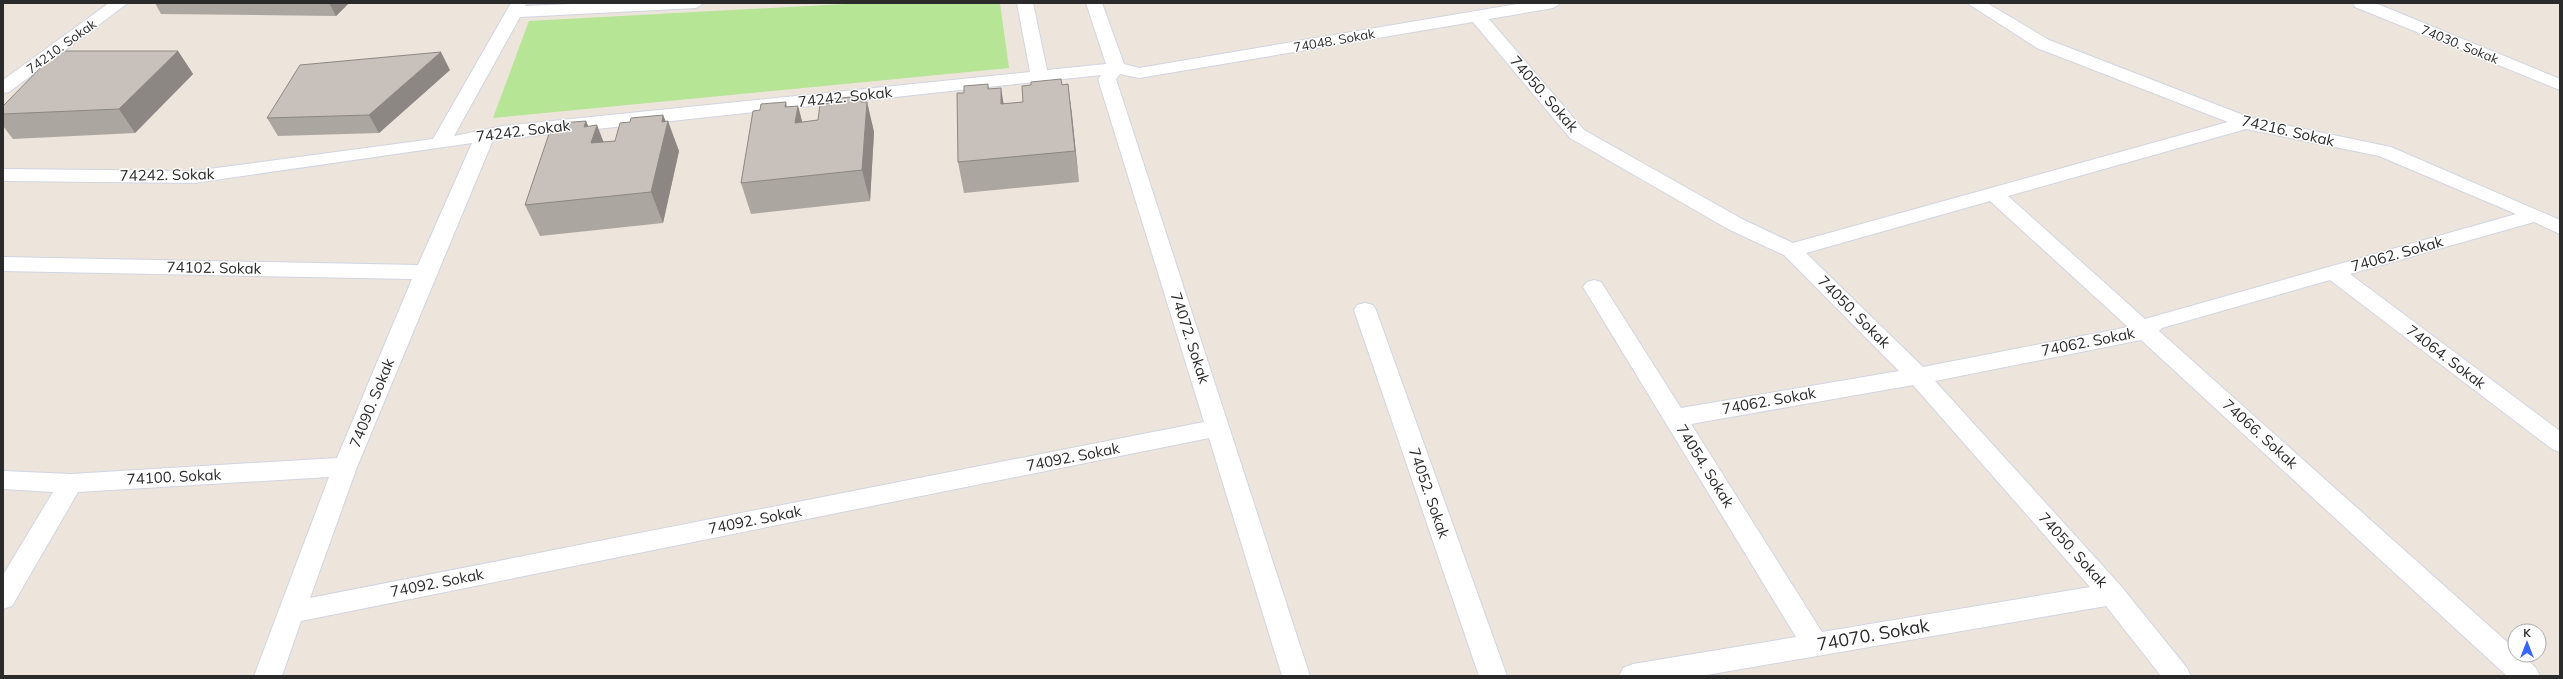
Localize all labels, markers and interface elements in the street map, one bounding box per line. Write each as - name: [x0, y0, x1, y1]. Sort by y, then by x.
- street label: 74210. Sokak: [23, 15, 99, 77]
- street label: 74030. Sokak: [2419, 21, 2501, 67]
- street label: 74048. Sokak: [1292, 25, 1376, 55]
- street label: 74050. Sokak: [1506, 52, 1583, 136]
- street label: 74242. Sokak: [797, 82, 893, 111]
- street label: 74216. Sokak: [2240, 111, 2337, 150]
- street label: 74242. Sokak: [475, 115, 571, 146]
- street label: 74242. Sokak: [120, 164, 215, 185]
- street label: 74062. Sokak: [2349, 231, 2445, 276]
- street label: 74102. Sokak: [167, 257, 262, 278]
- street label: 74050. Sokak: [1814, 271, 1895, 352]
- street label: 74072. Sokak: [1167, 290, 1214, 386]
- street label: 74064. Sokak: [2403, 321, 2490, 393]
- street label: 74062. Sokak: [2040, 323, 2136, 360]
- street label: 74090. Sokak: [345, 355, 398, 450]
- street label: 74062. Sokak: [1721, 383, 1817, 418]
- street label: 74066. Sokak: [2219, 395, 2302, 473]
- street label: 74054. Sokak: [1672, 421, 1739, 511]
- street label: 74092. Sokak: [1025, 438, 1121, 475]
- street label: 74052. Sokak: [1405, 445, 1454, 541]
- street label: 74100. Sokak: [126, 465, 222, 488]
- street label: 74092. Sokak: [707, 501, 803, 538]
- street label: 74050. Sokak: [2035, 508, 2112, 591]
- street label: 74092. Sokak: [389, 564, 485, 601]
- street label: 74070. Sokak: [1815, 613, 1932, 656]
- north arrow: [2507, 623, 2547, 663]
- text: K: [2523, 626, 2531, 640]

